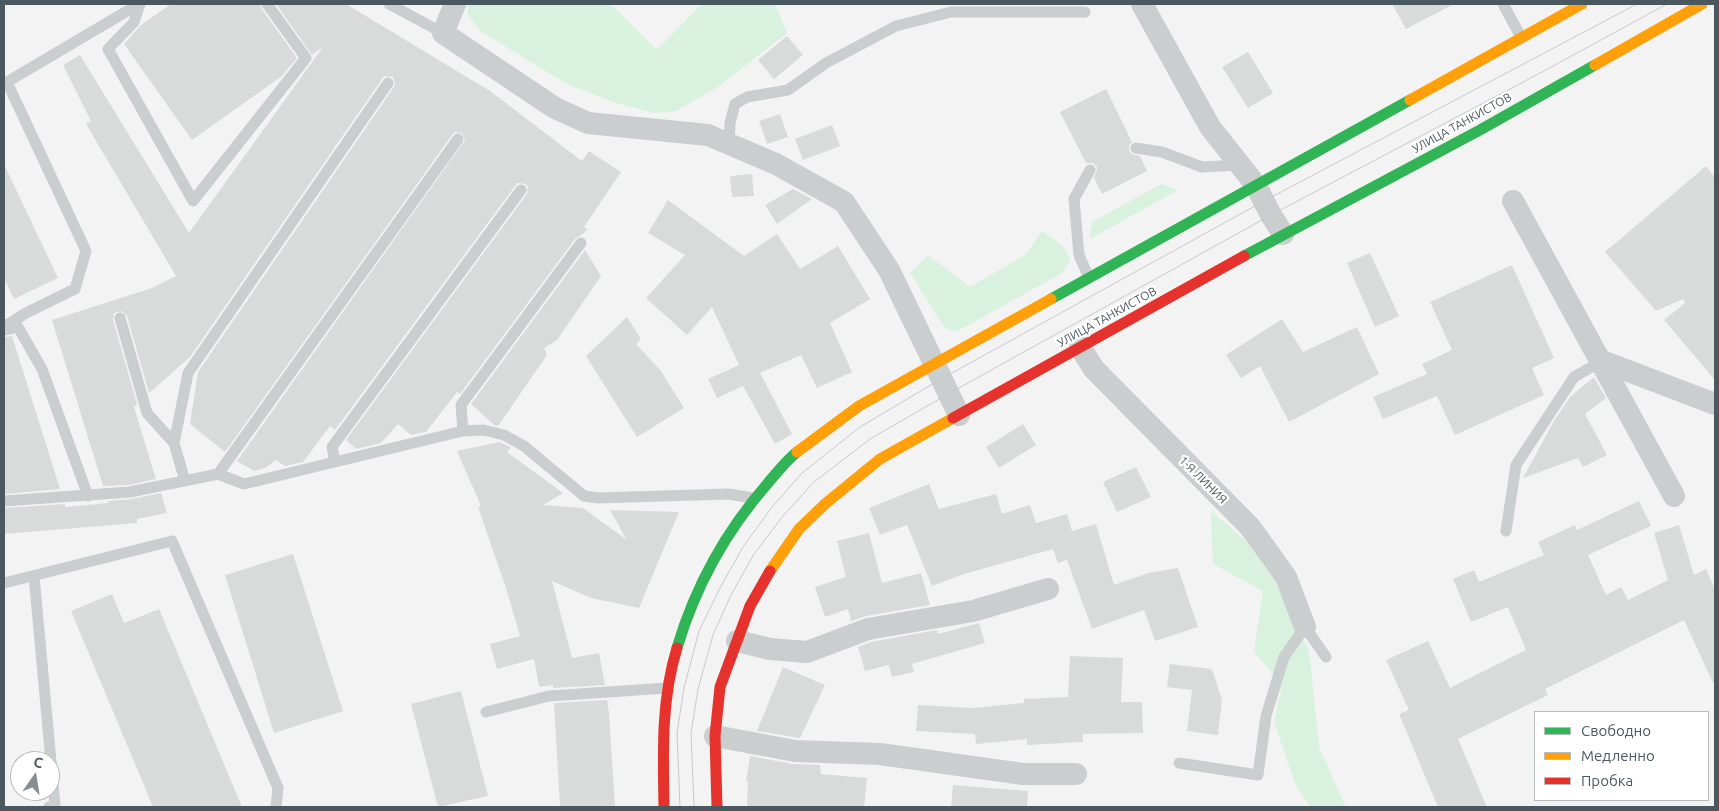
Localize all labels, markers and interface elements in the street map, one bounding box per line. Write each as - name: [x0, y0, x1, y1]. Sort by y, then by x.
- street label: УЛИЦА ТАНКИСТОВ: [1410, 90, 1514, 156]
- street label: УЛИЦА ТАНКИСТОВ: [1055, 284, 1159, 350]
- street label: 1-Я ЛИНИЯ: [1176, 453, 1230, 507]
- legend: [1534, 711, 1709, 801]
- text: Свободно: [1581, 722, 1651, 739]
- text: Медленно: [1581, 747, 1655, 764]
- north arrow: [10, 751, 60, 801]
- text: С: [32, 754, 44, 771]
- text: Пробка: [1581, 772, 1633, 789]

